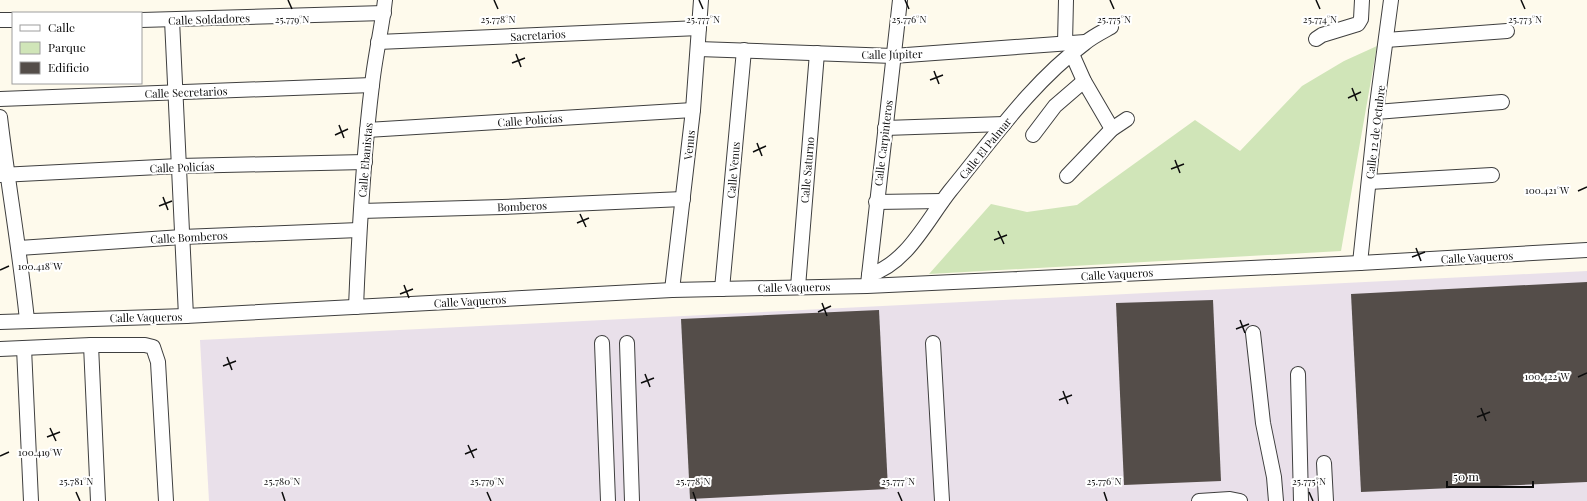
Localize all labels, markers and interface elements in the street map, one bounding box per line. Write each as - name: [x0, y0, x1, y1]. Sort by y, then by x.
- street label: Calle Soldadores: [168, 10, 250, 28]
- legend: [12, 12, 142, 84]
- text: 25.779°N: [275, 12, 309, 26]
- text: 25.778°N: [480, 12, 516, 26]
- text: 25.777°N: [686, 12, 720, 26]
- text: 25.776°N: [891, 12, 927, 26]
- text: 25.775°N: [1097, 12, 1131, 26]
- text: 25.774°N: [1303, 12, 1337, 26]
- text: 25.773°N: [1508, 12, 1542, 26]
- text: Calle: [48, 19, 75, 35]
- street label: Sacretarios: [510, 26, 566, 44]
- text: Parque: [48, 39, 86, 55]
- street label: Calle Júpiter: [861, 46, 923, 62]
- text: Edificio: [48, 59, 90, 75]
- street label: Calle Secretarios: [144, 83, 228, 101]
- street label: Calle 12 de Octubre: [1362, 84, 1388, 180]
- street label: Calle Carpinteros: [870, 99, 896, 187]
- street label: Calle Policías: [497, 110, 563, 130]
- street label: Calle El Palmar: [955, 114, 1015, 182]
- street label: Calle Ebanistas: [354, 122, 376, 198]
- street label: Venus: [680, 129, 698, 162]
- street label: Calle Saturno: [797, 136, 817, 204]
- street label: Calle Venus: [723, 141, 743, 199]
- street label: Calle Policías: [149, 158, 215, 176]
- text: 100.421°W: [1525, 183, 1570, 197]
- street label: Bomberos: [497, 198, 547, 214]
- street label: Calle Bomberos: [150, 227, 228, 247]
- street label: Calle Vaqueros: [1440, 248, 1514, 266]
- text: 100.418°W: [18, 259, 63, 273]
- street label: Calle Vaqueros: [1080, 265, 1154, 283]
- street label: Calle Vaqueros: [758, 279, 831, 295]
- street label: Calle Vaqueros: [433, 292, 507, 310]
- street label: Calle Vaqueros: [110, 309, 183, 325]
- text: 100.422°W: [1525, 369, 1570, 383]
- text: 100.419°W: [18, 445, 63, 459]
- scale bar: [1447, 463, 1533, 489]
- text: 50 m: [1453, 468, 1479, 484]
- text: 25.781°N: [59, 474, 93, 488]
- text: 25.780°N: [264, 474, 300, 488]
- text: 25.779°N: [470, 474, 504, 488]
- text: 25.778°N: [675, 474, 711, 488]
- text: 25.777°N: [881, 474, 915, 488]
- text: 25.776°N: [1086, 474, 1122, 488]
- text: 25.775°N: [1292, 474, 1326, 488]

